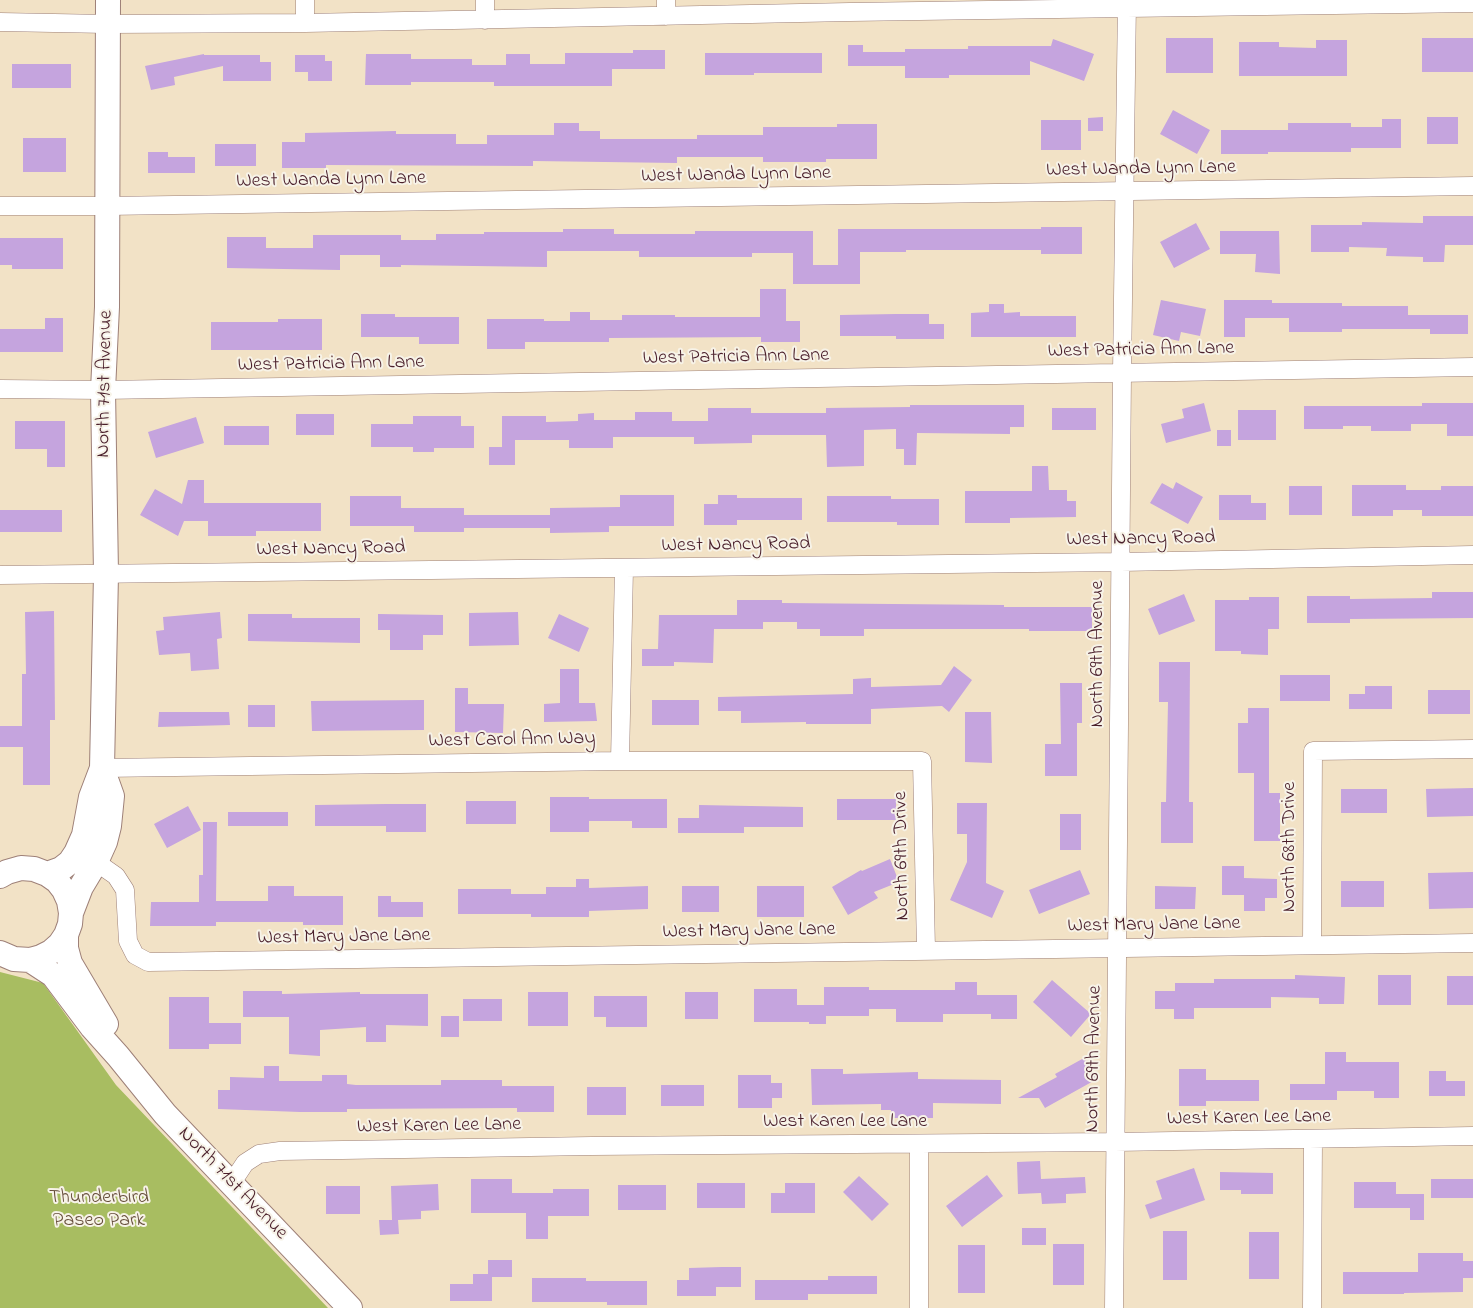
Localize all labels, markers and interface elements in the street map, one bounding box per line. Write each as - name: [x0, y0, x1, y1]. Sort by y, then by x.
- street label: West Wanda Lynn Lane: [1046, 156, 1236, 184]
- street label: West Wanda Lynn Lane: [641, 162, 831, 190]
- street label: West Wanda Lynn Lane: [236, 167, 426, 195]
- street label: North 71st Avenue: [93, 310, 119, 458]
- street label: West Patricia Ann Lane: [1048, 337, 1234, 365]
- street label: West Patricia Ann Lane: [643, 344, 829, 372]
- street label: West Patricia Ann Lane: [238, 351, 424, 379]
- street label: West Nancy Road: [1066, 527, 1216, 553]
- street label: West Nancy Road: [661, 533, 811, 559]
- street label: West Nancy Road: [256, 537, 406, 563]
- street label: North 69th Avenue: [1087, 580, 1111, 728]
- street label: West Carol Ann Way: [428, 728, 596, 754]
- street label: North 68th Drive: [1279, 782, 1303, 912]
- street label: North 69th Drive: [890, 791, 916, 921]
- street label: West Mary Jane Lane: [1067, 912, 1241, 940]
- street label: West Mary Jane Lane: [662, 918, 836, 946]
- street label: West Mary Jane Lane: [257, 924, 431, 952]
- street label: North 69th Avenue: [1082, 985, 1108, 1133]
- street label: West Karen Lee Lane: [1167, 1106, 1331, 1132]
- street label: West Karen Lee Lane: [763, 1111, 927, 1135]
- street label: West Karen Lee Lane: [357, 1114, 521, 1140]
- street label: North 71st Avenue: [172, 1123, 292, 1245]
- park label: Thunderbird Paseo Park: [49, 1187, 149, 1234]

